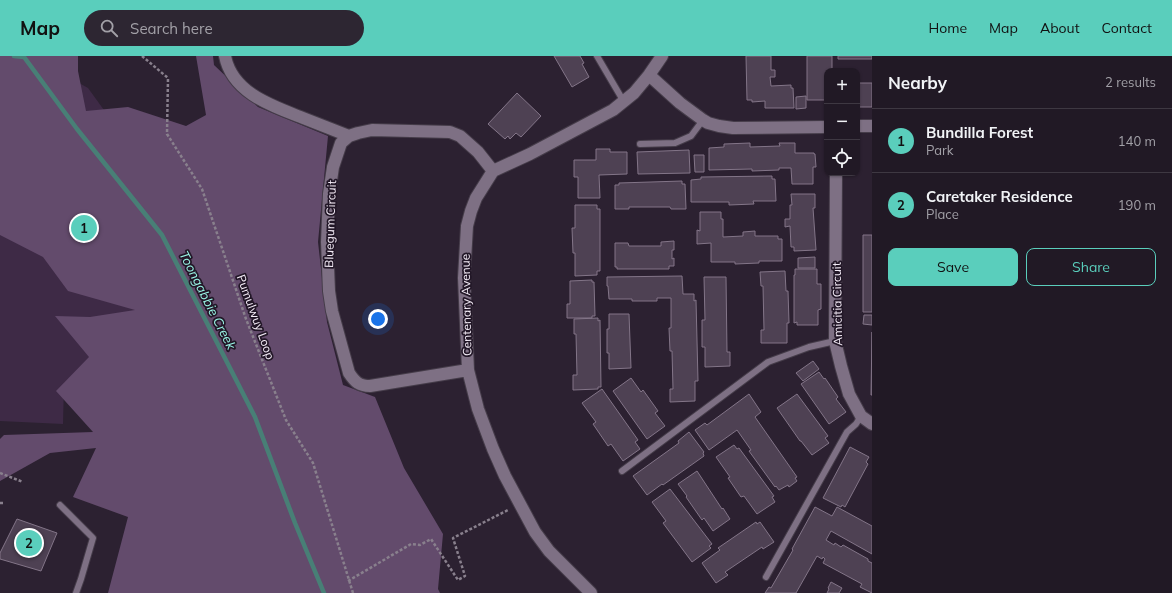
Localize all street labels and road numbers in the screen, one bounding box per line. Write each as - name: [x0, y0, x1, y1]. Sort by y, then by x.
- street label: Bluegum Circuit: [321, 180, 339, 268]
- street label: Centenary Avenue: [458, 254, 474, 356]
- street label: Amicitia Circuit: [829, 262, 845, 346]
- street label: Pumulwuy Loop: [234, 273, 278, 361]

